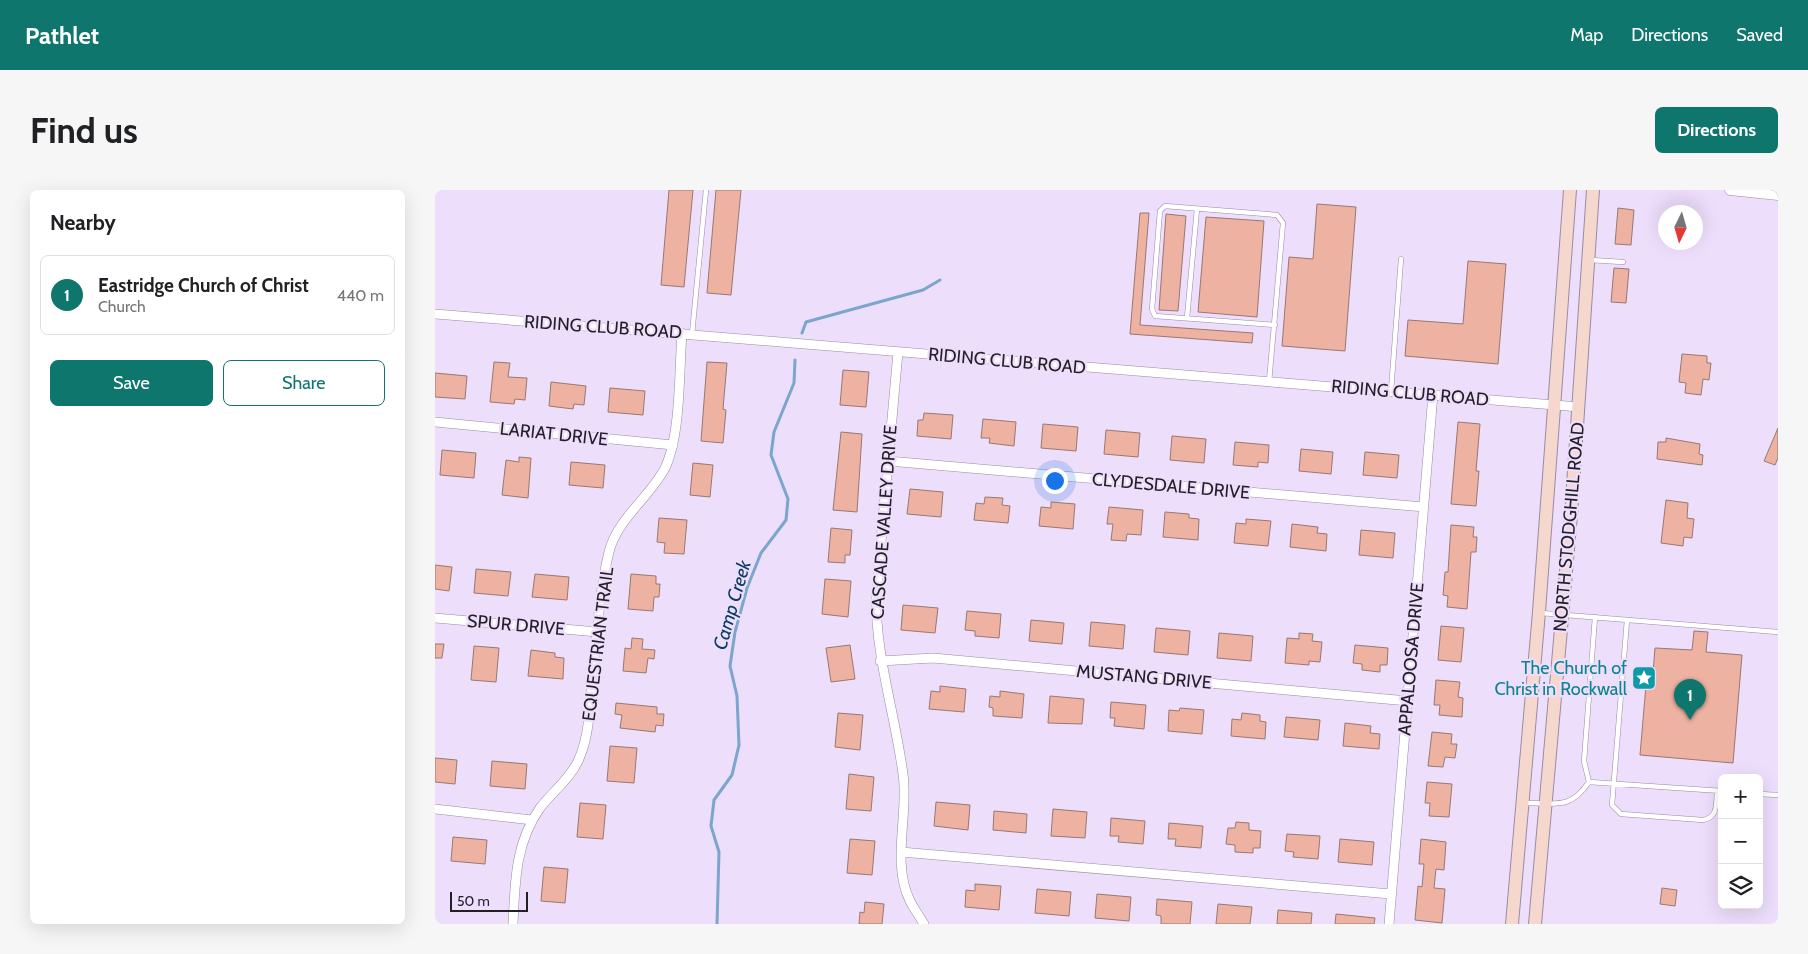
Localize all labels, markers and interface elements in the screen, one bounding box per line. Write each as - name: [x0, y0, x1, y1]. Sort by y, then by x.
- text: Pathlet: [25, 21, 99, 50]
- text: Map: [1570, 24, 1603, 46]
- text: Directions: [1631, 24, 1708, 46]
- text: Saved: [1736, 24, 1783, 46]
- button: Directions: [1655, 107, 1778, 153]
- text: Find us: [30, 109, 138, 152]
- north arrow: [1658, 205, 1703, 250]
- text: Nearby: [50, 210, 116, 235]
- text: Eastridge Church of Christ: [98, 274, 309, 297]
- text: 1: [64, 286, 70, 305]
- text: 440 m: [337, 286, 384, 305]
- text: Church: [98, 297, 146, 316]
- street label: RIDING CLUB ROAD: [523, 311, 683, 343]
- street label: RIDING CLUB ROAD: [927, 343, 1087, 379]
- button: Save: [50, 360, 213, 406]
- button: Share: [223, 360, 385, 406]
- street label: RIDING CLUB ROAD: [1330, 375, 1490, 411]
- street label: LARIAT DRIVE: [499, 417, 609, 451]
- street label: NORTH STODGHILL ROAD: [1549, 421, 1589, 633]
- street label: CASCADE VALLEY DRIVE: [866, 424, 902, 620]
- your location: [1042, 468, 1068, 494]
- street label: CLYDESDALE DRIVE: [1091, 468, 1251, 504]
- water label: Camp Creek: [708, 557, 756, 652]
- street label: EQUESTRIAN TRAIL: [578, 566, 618, 722]
- street label: APPALOOSA DRIVE: [1393, 582, 1429, 736]
- street label: SPUR DRIVE: [466, 610, 566, 640]
- place label: The Church of Christ in Rockwall: [1494, 657, 1628, 700]
- street label: MUSTANG DRIVE: [1075, 660, 1213, 694]
- place icon: The Church of Christ in Rockwall: [1631, 665, 1657, 691]
- pin: 1: [1674, 679, 1706, 720]
- map controls: [1718, 774, 1763, 909]
- button: +: [1718, 774, 1763, 819]
- button: −: [1718, 819, 1763, 864]
- button: layers: [1718, 864, 1763, 909]
- scale bar: [450, 889, 527, 912]
- text: 50 m: [457, 892, 490, 910]

